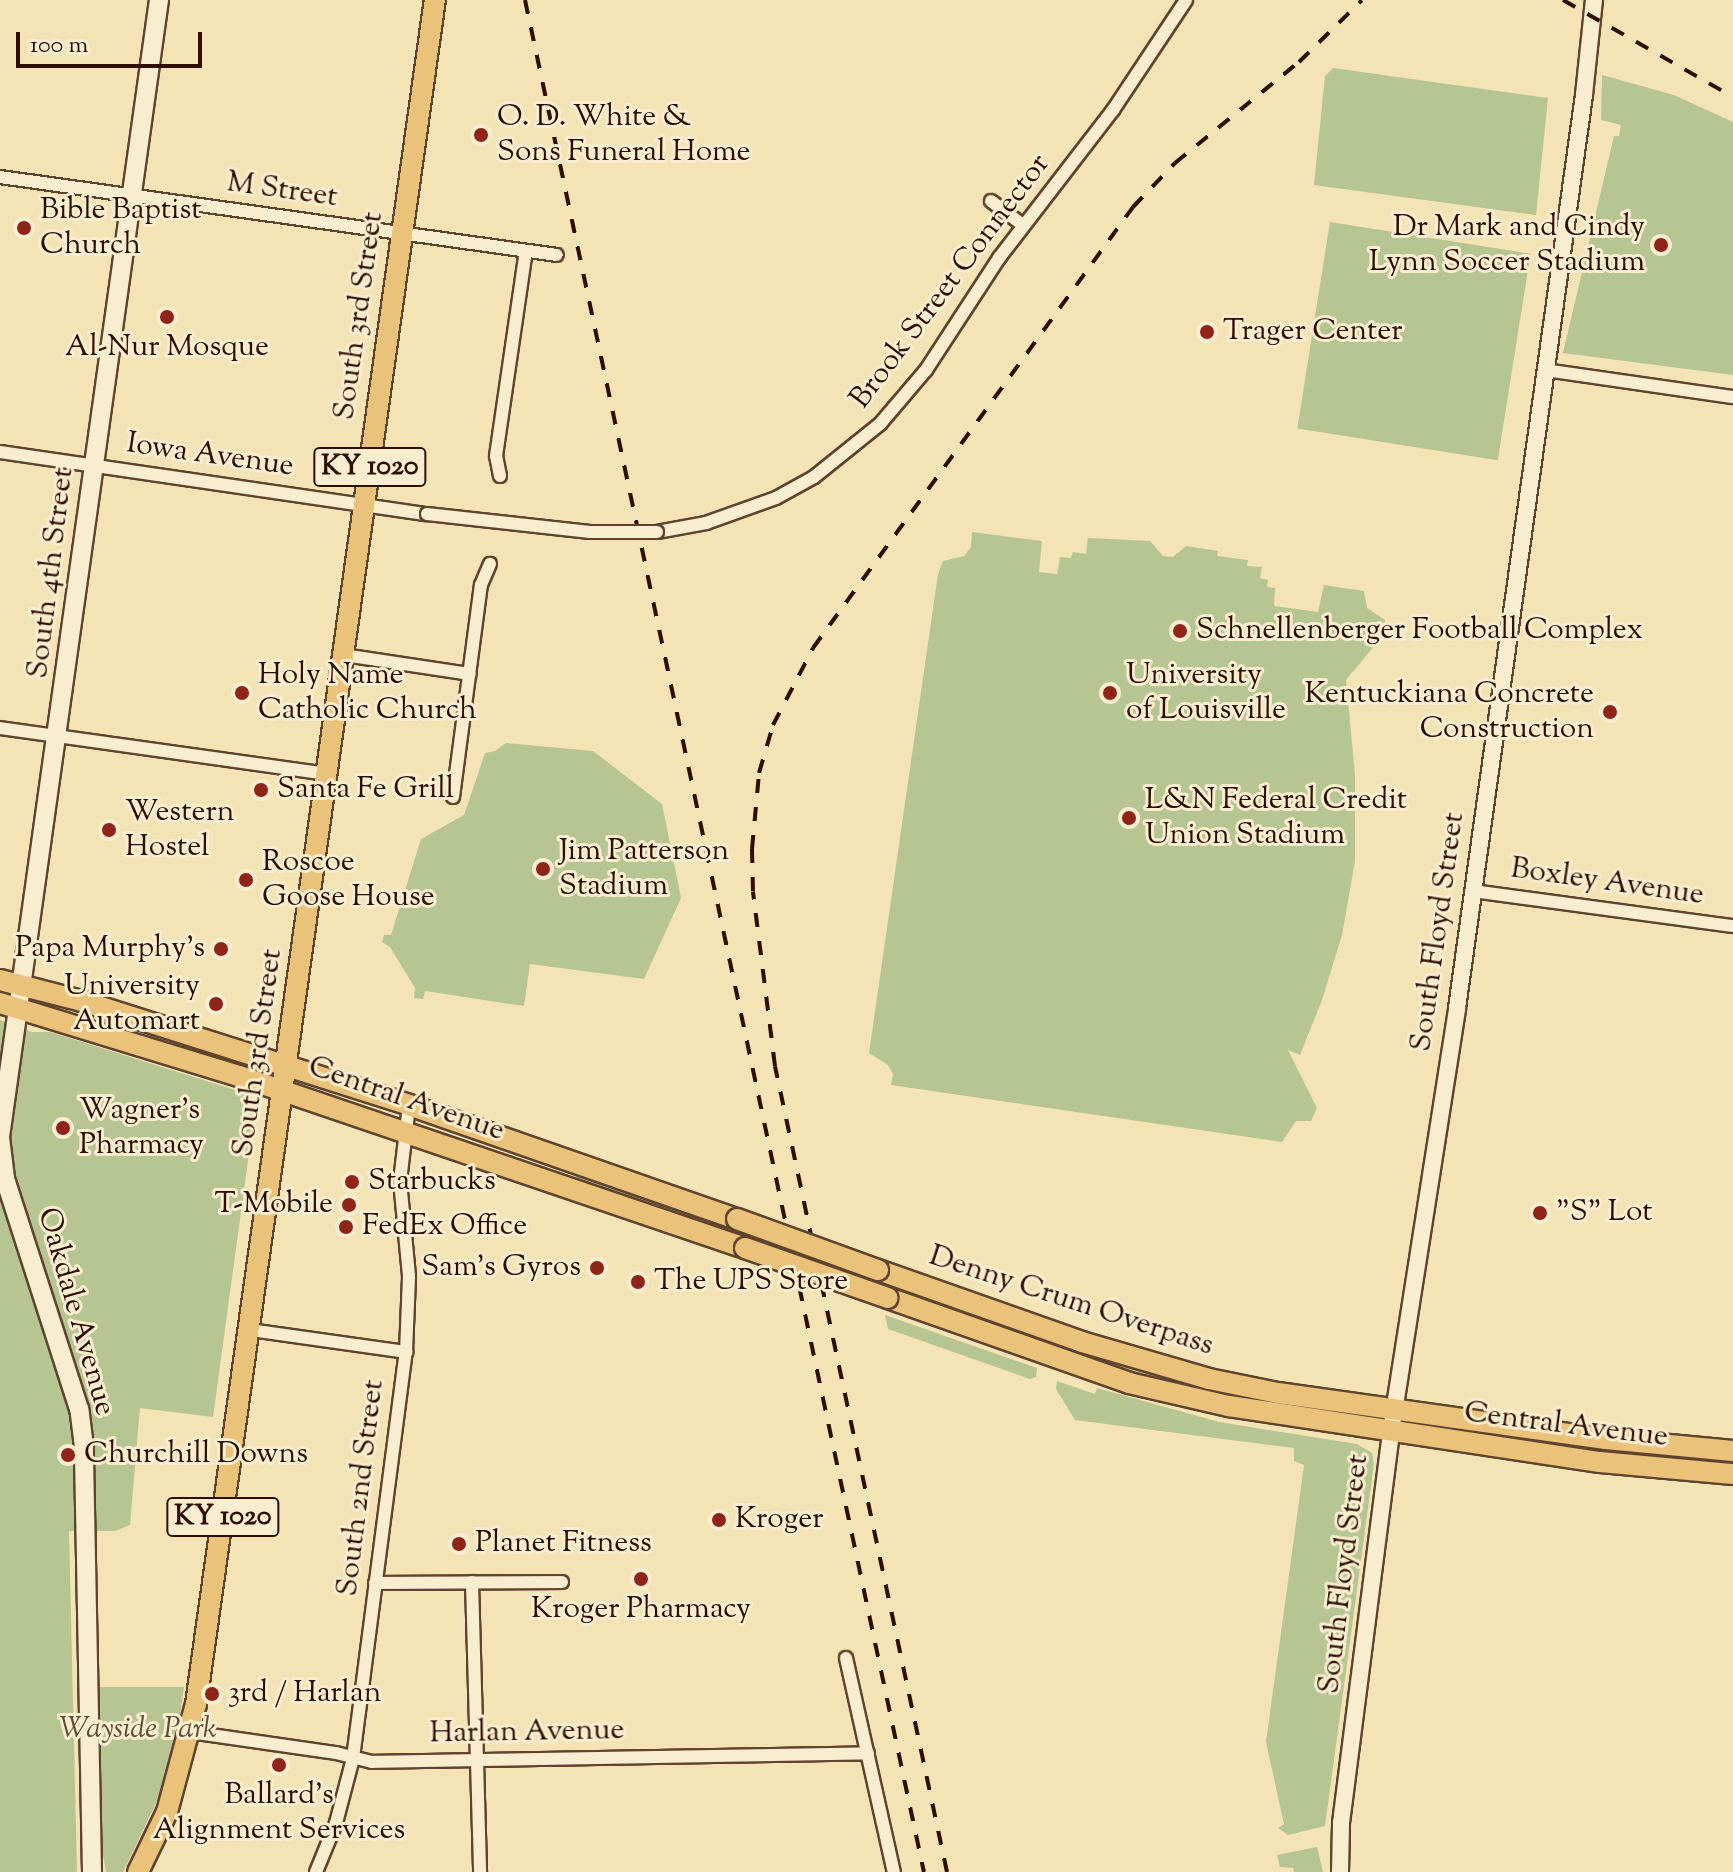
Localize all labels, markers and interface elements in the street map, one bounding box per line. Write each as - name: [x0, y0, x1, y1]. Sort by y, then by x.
- scale bar: [20, 16, 206, 66]
- text: 100 m: [30, 29, 88, 63]
- place label: O. D. White & Sons Funeral Home: [497, 100, 751, 170]
- marker: O. D. White & Sons Funeral Home: [472, 126, 490, 144]
- street label: Brook Street Connector: [843, 148, 1059, 416]
- street label: M Street: [224, 165, 340, 217]
- place label: Bible Baptist Church: [40, 193, 202, 264]
- street label: South 3rd Street: [328, 210, 392, 422]
- place label: Dr Mark and Cindy Lynn Soccer Stadium: [1369, 210, 1645, 280]
- marker: Bible Baptist Church: [15, 219, 33, 237]
- marker: Dr Mark and Cindy Lynn Soccer Stadium: [1652, 236, 1670, 254]
- marker: Al-Nur Mosque: [158, 308, 176, 326]
- place label: Trager Center: [1223, 314, 1402, 350]
- marker: Trager Center: [1198, 323, 1216, 341]
- place label: Al-Nur Mosque: [65, 330, 269, 366]
- street label: Iowa Avenue: [124, 426, 296, 486]
- road number: KY 1020: [312, 443, 428, 491]
- street label: South 4th Street: [21, 465, 83, 681]
- place label: Schnellenberger Football Complex: [1196, 613, 1643, 649]
- marker: Schnellenberger Football Complex: [1171, 622, 1189, 640]
- place label: Holy Name Catholic Church: [258, 658, 477, 728]
- place label: University of Louisville: [1126, 658, 1286, 728]
- place label: Kentuckiana Concrete Construction: [1305, 677, 1594, 748]
- marker: Holy Name Catholic Church: [233, 684, 251, 702]
- marker: University of Louisville: [1101, 684, 1119, 702]
- marker: Kentuckiana Concrete Construction: [1601, 703, 1619, 721]
- place label: Santa Fe Grill: [277, 772, 454, 808]
- marker: Santa Fe Grill: [252, 781, 270, 799]
- place label: L&N Federal Credit Union Stadium: [1145, 783, 1407, 854]
- place label: Western Hostel: [125, 795, 234, 866]
- marker: L&N Federal Credit Union Stadium: [1120, 809, 1138, 827]
- street label: South Floyd Street: [1404, 810, 1474, 1054]
- marker: Western Hostel: [100, 821, 118, 839]
- place label: Jim Patterson Stadium: [559, 834, 729, 904]
- place label: Roscoe Goose House: [262, 845, 435, 916]
- street label: Boxley Avenue: [1508, 852, 1706, 914]
- marker: Jim Patterson Stadium: [534, 860, 552, 878]
- marker: Roscoe Goose House: [237, 871, 255, 889]
- place label: Papa Murphy's: [15, 931, 205, 967]
- marker: Papa Murphy's: [212, 940, 230, 958]
- street label: South 3rd Street: [227, 947, 291, 1159]
- place label: University Automart: [64, 969, 200, 1040]
- marker: University Automart: [207, 995, 225, 1013]
- street label: Central Avenue: [303, 1050, 509, 1150]
- place label: Wagner's Pharmacy: [79, 1093, 204, 1164]
- marker: Wagner's Pharmacy: [54, 1119, 72, 1137]
- place label: Starbucks: [368, 1164, 496, 1200]
- marker: Starbucks: [343, 1173, 361, 1191]
- place label: T-Mobile: [215, 1187, 333, 1223]
- place label: "S" Lot: [1556, 1195, 1652, 1231]
- marker: T-Mobile: [340, 1196, 358, 1214]
- street label: Oakdale Avenue: [28, 1204, 122, 1420]
- marker: "S" Lot: [1531, 1204, 1549, 1222]
- place label: FedEx Office: [362, 1209, 527, 1245]
- marker: FedEx Office: [337, 1218, 355, 1236]
- street label: Denny Crum Overpass: [924, 1239, 1218, 1365]
- place label: Sam's Gyros: [421, 1250, 581, 1286]
- marker: Sam's Gyros: [588, 1259, 606, 1277]
- place label: The UPS Store: [654, 1264, 848, 1300]
- marker: The UPS Store: [629, 1273, 647, 1291]
- street label: South 2nd Street: [331, 1378, 393, 1598]
- street label: Central Avenue: [1462, 1396, 1670, 1456]
- place label: Churchill Downs: [84, 1437, 308, 1473]
- marker: Churchill Downs: [59, 1446, 77, 1464]
- street label: South Floyd Street: [1312, 1452, 1378, 1696]
- road number: KY 1020: [165, 1493, 281, 1541]
- place label: Kroger: [735, 1502, 823, 1538]
- marker: Kroger: [710, 1511, 728, 1529]
- place label: Planet Fitness: [475, 1526, 652, 1562]
- marker: Planet Fitness: [450, 1535, 468, 1553]
- marker: Kroger Pharmacy: [632, 1570, 650, 1588]
- place label: Kroger Pharmacy: [531, 1592, 751, 1628]
- place label: 3rd / Harlan: [228, 1676, 381, 1712]
- marker: 3rd / Harlan: [203, 1685, 221, 1703]
- park label: Wayside Park: [59, 1712, 217, 1748]
- street label: Harlan Avenue: [429, 1713, 625, 1753]
- marker: Ballard's Alignment Services: [270, 1756, 288, 1774]
- place label: Ballard's Alignment Services: [153, 1778, 405, 1848]

